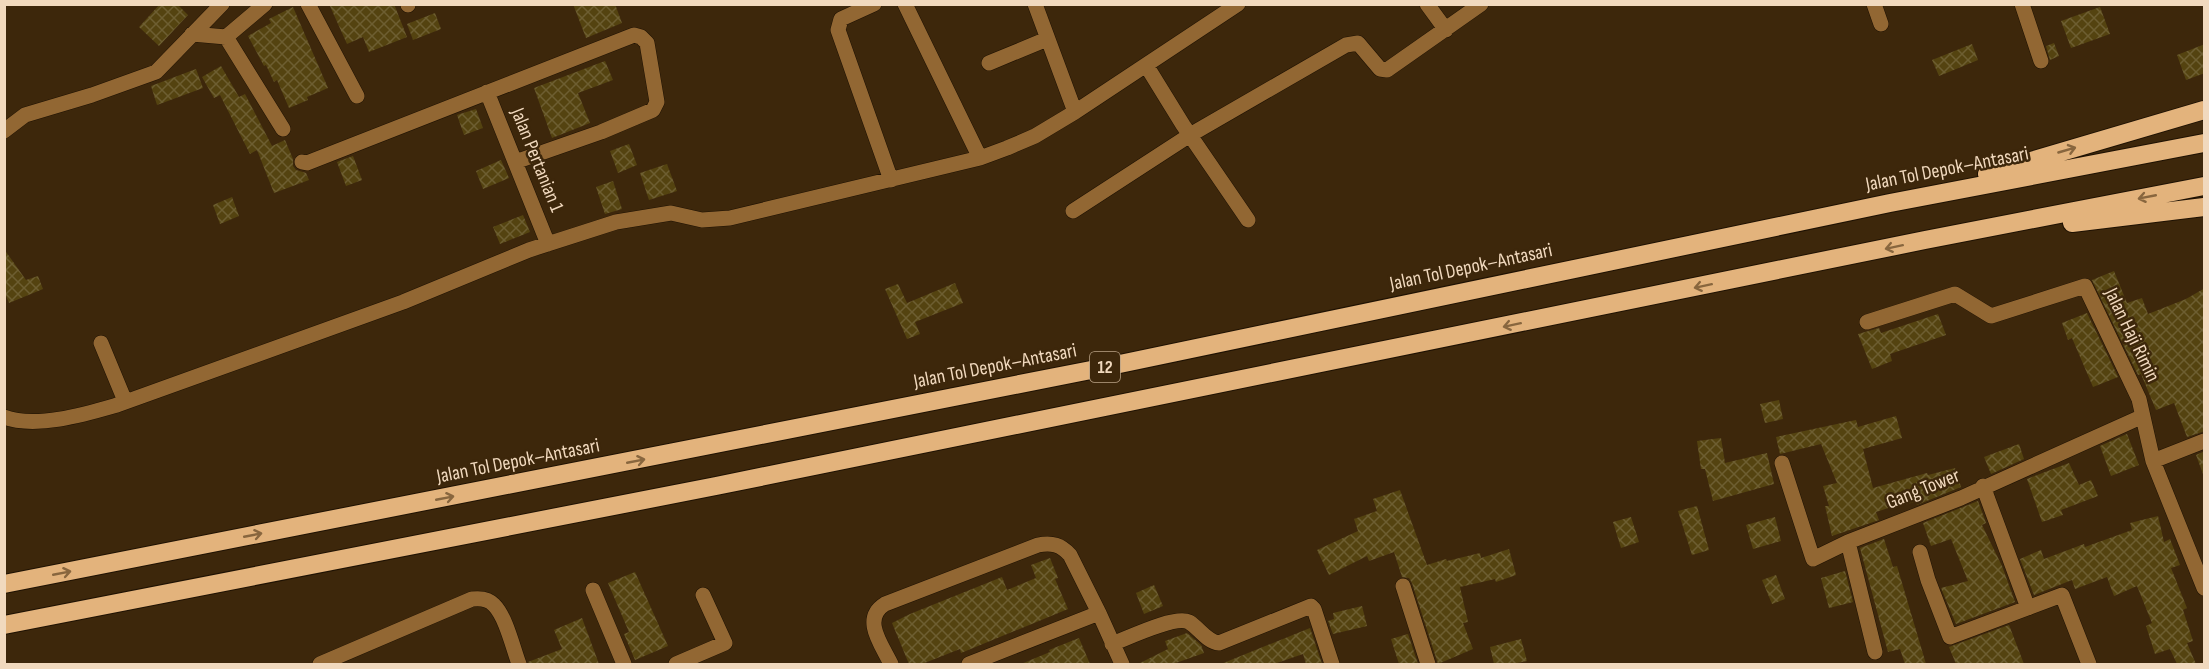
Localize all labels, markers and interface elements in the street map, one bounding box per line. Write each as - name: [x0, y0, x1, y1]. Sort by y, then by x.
- street label: Jalan Pertanian 1: [505, 104, 569, 215]
- street label: Jalan Tol Depok–Antasari: [1863, 141, 2030, 197]
- one-way arrow: [2057, 144, 2076, 155]
- one-way arrow: [2138, 192, 2157, 203]
- street label: Jalan Tol Depok–Antasari: [1387, 238, 1554, 296]
- one-way arrow: [1885, 242, 1904, 253]
- one-way arrow: [1694, 281, 1713, 292]
- street label: Jalan Haji Rimin: [2099, 283, 2165, 386]
- one-way arrow: [1503, 320, 1522, 331]
- street label: Jalan Tol Depok–Antasari: [911, 338, 1078, 394]
- road number: 12: [1090, 352, 1120, 382]
- street label: Jalan Tol Depok–Antasari: [434, 433, 601, 489]
- one-way arrow: [626, 455, 645, 466]
- street label: Gang Tower: [1883, 463, 1964, 515]
- one-way arrow: [434, 492, 454, 503]
- one-way arrow: [243, 529, 263, 540]
- one-way arrow: [52, 567, 71, 578]

